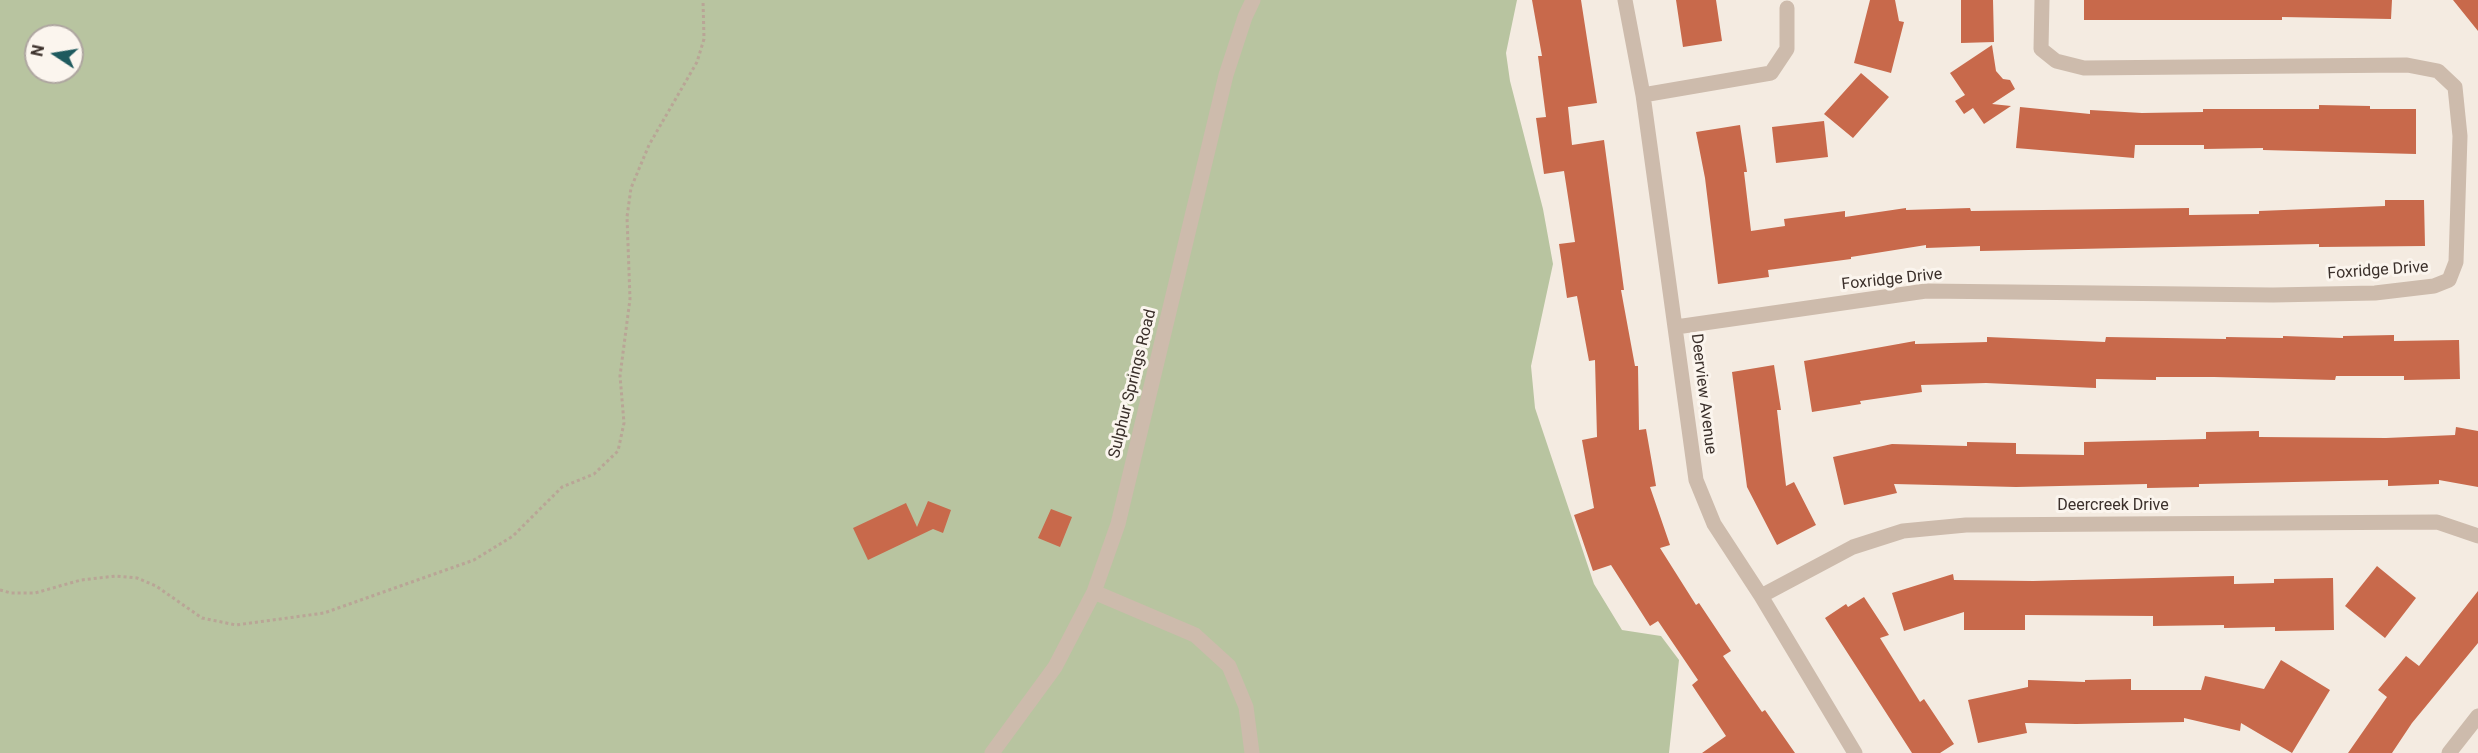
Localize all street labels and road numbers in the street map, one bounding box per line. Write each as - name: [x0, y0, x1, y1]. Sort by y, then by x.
- street label: Foxridge Drive: [2327, 258, 2429, 284]
- street label: Foxridge Drive: [1841, 265, 1943, 295]
- street label: Sulphur Springs Road: [1105, 308, 1161, 460]
- street label: Deerview Avenue: [1686, 333, 1720, 455]
- street label: Deercreek Drive: [2057, 496, 2169, 516]

